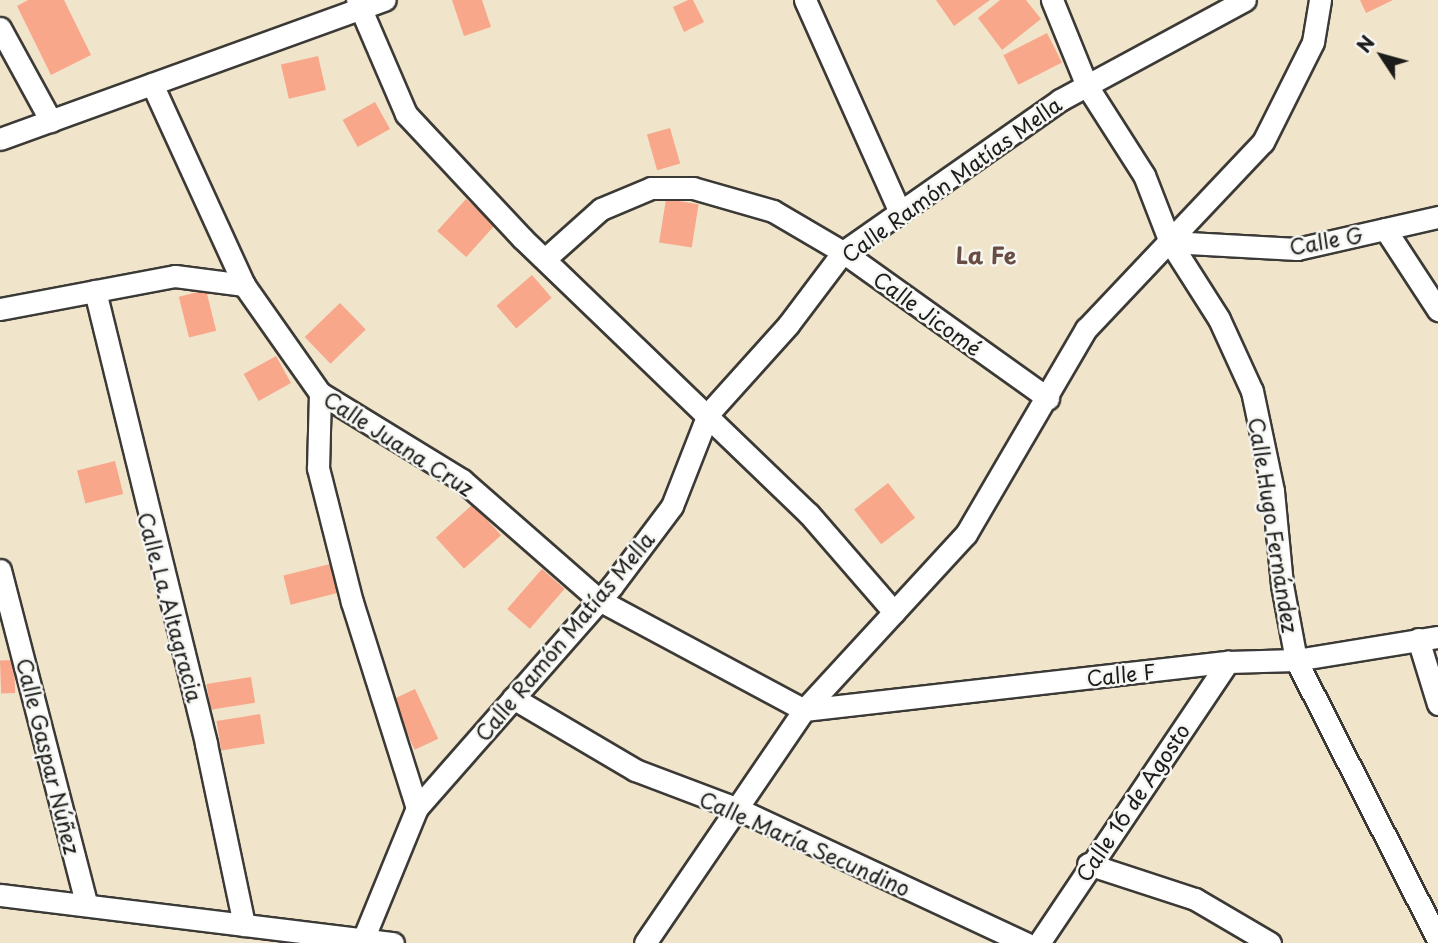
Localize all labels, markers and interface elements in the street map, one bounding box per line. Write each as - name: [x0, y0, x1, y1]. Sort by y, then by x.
- north arrow: [1347, 21, 1417, 91]
- text: N: [1349, 29, 1381, 58]
- street label: Calle Ramón Matías Mella: [837, 91, 1065, 267]
- street label: Calle G: [1287, 221, 1365, 259]
- district label: La Fe: [956, 241, 1016, 269]
- street label: Calle Jicomé: [869, 265, 987, 361]
- street label: Calle Juana Cruz: [319, 385, 479, 501]
- street label: Calle Hugo Fernández: [1244, 414, 1304, 636]
- street label: Calle La Altagracia: [133, 509, 209, 705]
- street label: Calle Ramón Matías Mella: [469, 527, 659, 745]
- street label: Calle Gaspar Núñez: [12, 655, 86, 857]
- street label: Calle F: [1085, 658, 1157, 690]
- street label: Calle 16 de Agosto: [1069, 716, 1195, 888]
- street label: Calle María Secundino: [694, 785, 916, 901]

